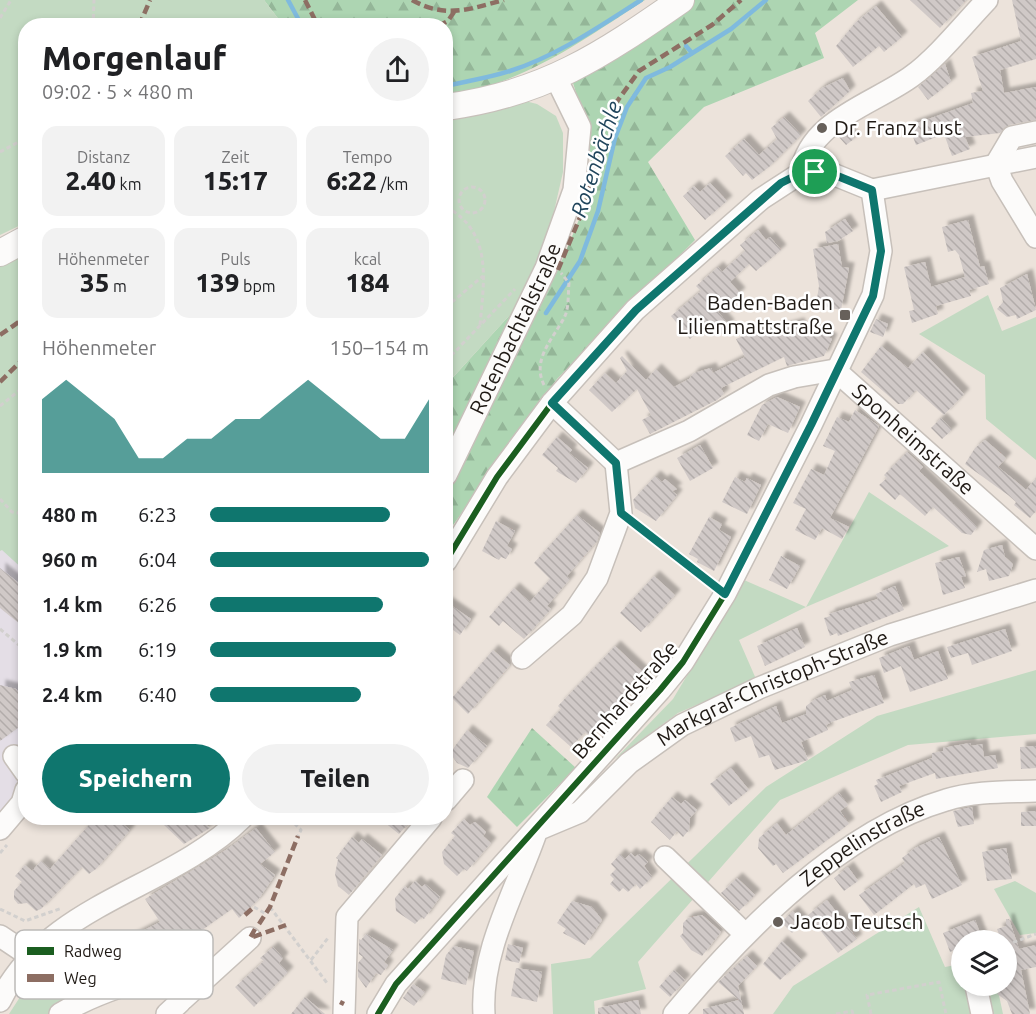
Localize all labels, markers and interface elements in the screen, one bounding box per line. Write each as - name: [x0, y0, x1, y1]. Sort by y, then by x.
- button: share: [366, 38, 429, 101]
- text: Morgenlauf: [42, 39, 226, 76]
- text: 09:02 · 5 × 480 m: [42, 80, 194, 103]
- water label: Rotenbächle: [565, 98, 626, 220]
- place label: Dr. Franz Lust: [834, 115, 962, 139]
- marker: Dr. Franz Lust: [815, 121, 829, 135]
- pin: [789, 146, 840, 197]
- text: Distanz: [77, 148, 130, 166]
- text: Zeit: [221, 148, 250, 166]
- text: Tempo: [343, 148, 392, 166]
- icon: arrive: [798, 155, 831, 188]
- text: 2.40: [66, 166, 116, 195]
- text: 15:17: [203, 166, 268, 195]
- text: 6:22: [327, 166, 377, 195]
- text: km: [116, 175, 141, 193]
- text: /km: [377, 175, 408, 193]
- street label: Rotenbachtalstraße: [464, 240, 565, 418]
- text: Höhenmeter: [58, 250, 149, 268]
- text: Puls: [221, 250, 250, 268]
- text: kcal: [354, 250, 381, 268]
- text: 35: [80, 268, 109, 297]
- text: 139: [195, 268, 239, 297]
- text: 184: [346, 268, 390, 297]
- text: m: [109, 277, 127, 295]
- text: bpm: [239, 277, 276, 295]
- place label: Baden-Baden Lilienmattstraße: [677, 290, 833, 338]
- marker: Baden-Baden Lilienmattstraße: [838, 308, 852, 322]
- text: Höhenmeter: [42, 336, 156, 359]
- text: 150–154 m: [330, 336, 429, 359]
- street label: Sponheimstraße: [848, 378, 979, 499]
- text: 480 m: [42, 503, 98, 526]
- text: 6:23: [138, 503, 177, 526]
- text: 960 m: [42, 548, 98, 571]
- text: 6:04: [138, 548, 177, 571]
- text: 1.4 km: [42, 593, 103, 616]
- text: 6:26: [138, 593, 177, 616]
- street label: Markgraf-Christoph-Straße: [652, 624, 891, 750]
- street label: Bernhardstraße: [567, 636, 682, 763]
- text: 1.9 km: [42, 638, 103, 661]
- text: 6:19: [138, 638, 177, 661]
- text: 2.4 km: [42, 683, 103, 706]
- text: 6:40: [138, 683, 177, 706]
- button: Speichern: [42, 744, 230, 813]
- button: Teilen: [242, 744, 429, 813]
- street label: Zeppelinstraße: [795, 795, 928, 891]
- place label: Jacob Teutsch: [790, 909, 924, 933]
- marker: Jacob Teutsch: [771, 915, 785, 929]
- legend: [15, 930, 213, 999]
- map controls: [951, 930, 1017, 996]
- button: layers: [951, 930, 1017, 996]
- text: Radweg: [64, 942, 122, 960]
- text: Weg: [64, 969, 97, 987]

